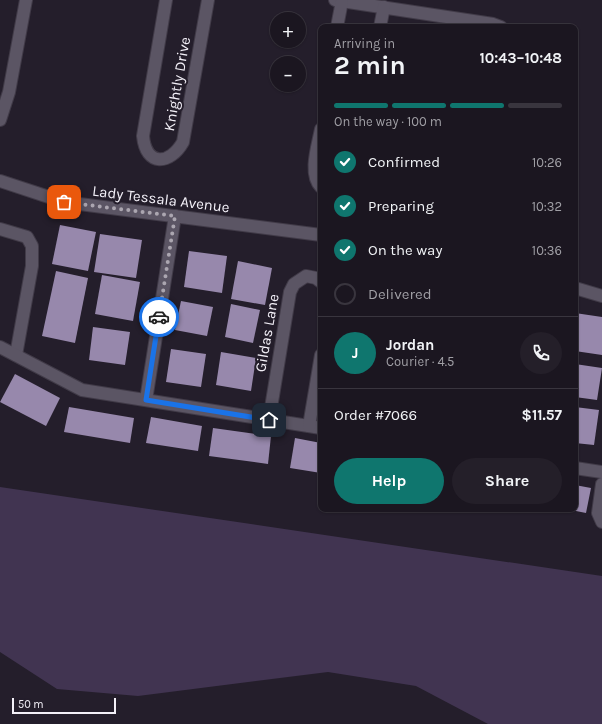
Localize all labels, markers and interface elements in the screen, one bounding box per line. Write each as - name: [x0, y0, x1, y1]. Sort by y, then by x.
- map controls: [270, 12, 306, 92]
- button: +: [270, 12, 306, 48]
- street label: Knightly Drive: [160, 35, 194, 133]
- text: Arriving in: [334, 36, 395, 51]
- text: 10:43–10:48: [479, 49, 562, 67]
- text: 2 min: [334, 50, 406, 81]
- button: −: [270, 56, 306, 92]
- text: On the way · 100 m: [334, 114, 442, 129]
- icon: check: [334, 151, 356, 173]
- text: Confirmed: [368, 153, 440, 171]
- text: 10:26: [532, 155, 562, 170]
- street label: Lady Tessala Avenue: [91, 182, 231, 216]
- pin: [47, 185, 81, 219]
- icon: bag: [53, 191, 75, 213]
- icon: check: [334, 195, 356, 217]
- text: Preparing: [368, 197, 434, 215]
- text: 10:32: [532, 199, 562, 214]
- icon: check: [334, 239, 356, 261]
- text: On the way: [368, 241, 442, 259]
- text: 10:36: [532, 243, 562, 258]
- text: Delivered: [368, 285, 432, 303]
- street label: Gildas Lane: [251, 293, 283, 373]
- courier: [139, 297, 179, 337]
- icon: car: [148, 306, 170, 328]
- button: phone: [520, 332, 562, 374]
- text: Jordan: [386, 336, 434, 354]
- text: J: [352, 344, 358, 362]
- text: Courier · 4.5: [386, 354, 454, 369]
- pin: [252, 403, 286, 437]
- text: Order #7066: [334, 406, 417, 424]
- text: $11.57: [522, 406, 562, 424]
- icon: home: [258, 409, 280, 431]
- button: Help: [334, 458, 444, 504]
- button: Share: [452, 458, 562, 504]
- scale bar: [12, 696, 116, 715]
- text: 50 m: [18, 698, 44, 711]

